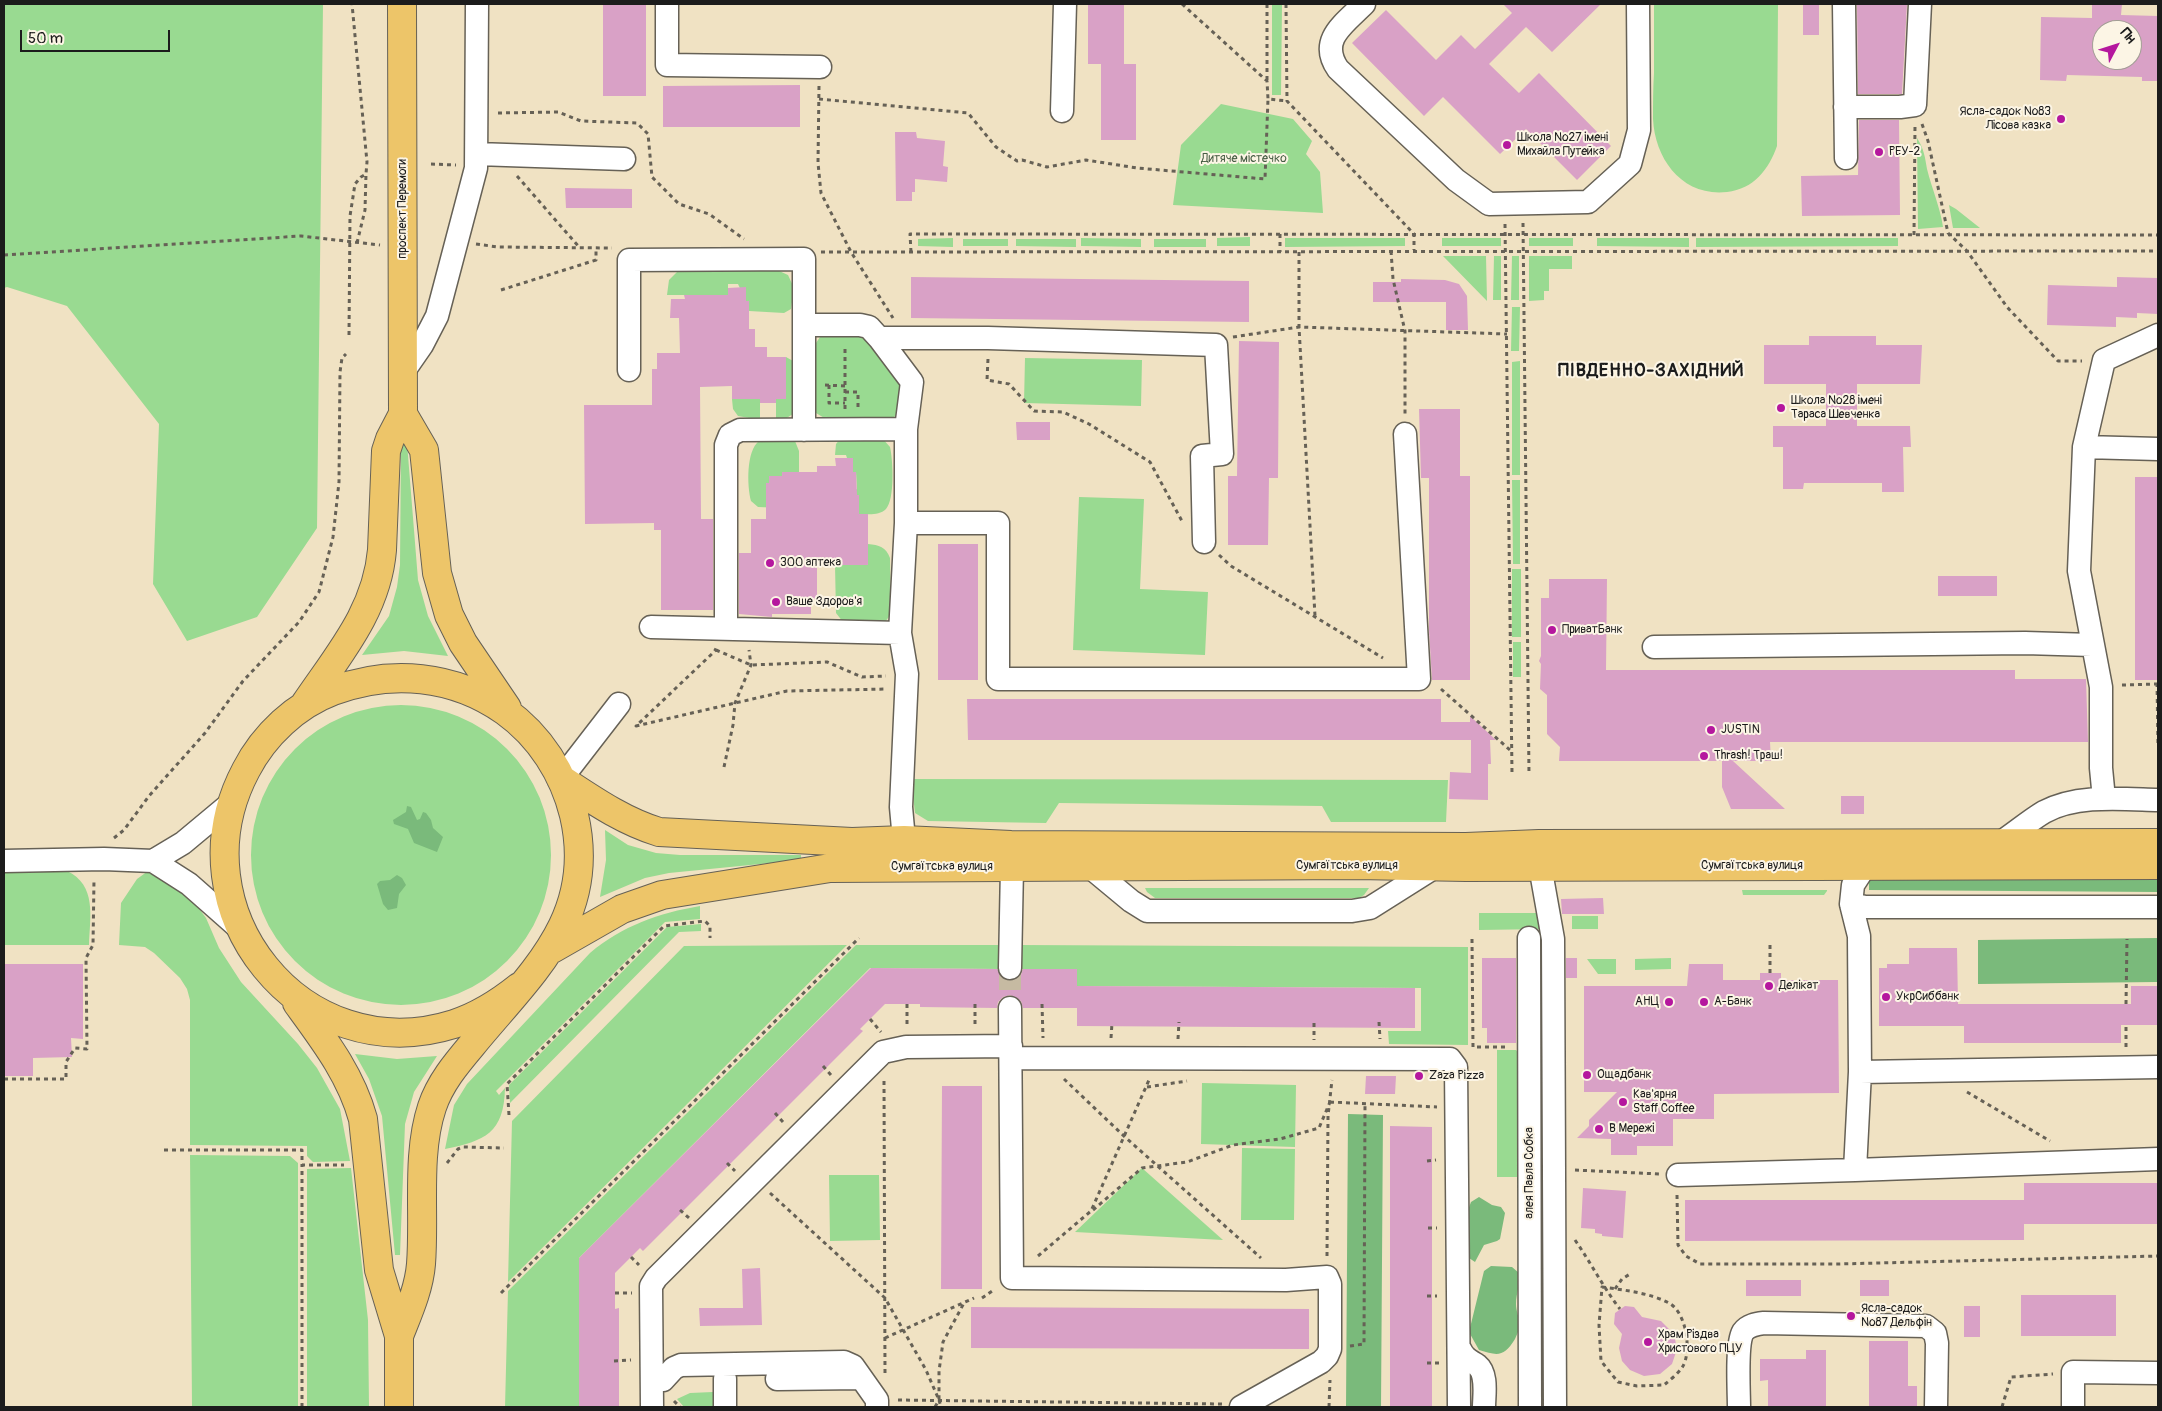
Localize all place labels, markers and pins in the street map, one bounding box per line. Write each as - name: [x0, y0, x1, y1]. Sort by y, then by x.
- place label: Ясла-садок №83 Лісова казка: [1960, 105, 2051, 133]
- marker: Ясла-садок №83 Лісова казка: [2055, 113, 2067, 125]
- place label: Школа №27 імені Михайла Путейка: [1517, 131, 1608, 159]
- marker: Школа №27 імені Михайла Путейка: [1501, 139, 1513, 151]
- place label: РЕУ-2: [1889, 145, 1920, 159]
- marker: РЕУ-2: [1873, 146, 1885, 158]
- place label: Школа №28 імені Тараса Шевченка: [1791, 394, 1882, 422]
- marker: Школа №28 імені Тараса Шевченка: [1775, 402, 1787, 414]
- place label: 300 аптека: [780, 556, 841, 570]
- marker: 300 аптека: [764, 557, 776, 569]
- place label: Ваше Здоров'я: [786, 595, 862, 609]
- marker: Ваше Здоров'я: [770, 596, 782, 608]
- place label: ПриватБанк: [1562, 623, 1623, 637]
- marker: ПриватБанк: [1546, 624, 1558, 636]
- place label: JUSTIN: [1721, 723, 1760, 737]
- marker: JUSTIN: [1705, 724, 1717, 736]
- place label: Thrash! Траш!: [1714, 749, 1783, 763]
- marker: Thrash! Траш!: [1698, 750, 1710, 762]
- place label: Делікат: [1779, 979, 1818, 993]
- marker: Делікат: [1763, 980, 1775, 992]
- place label: УкрСиббанк: [1896, 990, 1959, 1004]
- marker: УкрСиббанк: [1880, 991, 1892, 1003]
- place label: АНЦ: [1635, 995, 1659, 1009]
- place label: А-Банк: [1714, 995, 1752, 1009]
- marker: АНЦ: [1663, 996, 1675, 1008]
- marker: А-Банк: [1698, 996, 1710, 1008]
- place label: Ощадбанк: [1597, 1068, 1652, 1082]
- place label: Zaza Pizza: [1429, 1069, 1484, 1083]
- marker: Ощадбанк: [1581, 1069, 1593, 1081]
- marker: Zaza Pizza: [1413, 1070, 1425, 1082]
- place label: Кав'ярня Staff Coffee: [1633, 1088, 1694, 1116]
- marker: Кав'ярня Staff Coffee: [1617, 1096, 1629, 1108]
- place label: В Мережі: [1609, 1122, 1654, 1136]
- marker: В Мережі: [1593, 1123, 1605, 1135]
- place label: Ясла-садок №87 Дельфін: [1861, 1302, 1932, 1330]
- marker: Ясла-садок №87 Дельфін: [1845, 1310, 1857, 1322]
- place label: Храм Різдва Христового ПЦУ: [1658, 1328, 1742, 1356]
- marker: Храм Різдва Христового ПЦУ: [1642, 1336, 1654, 1348]

